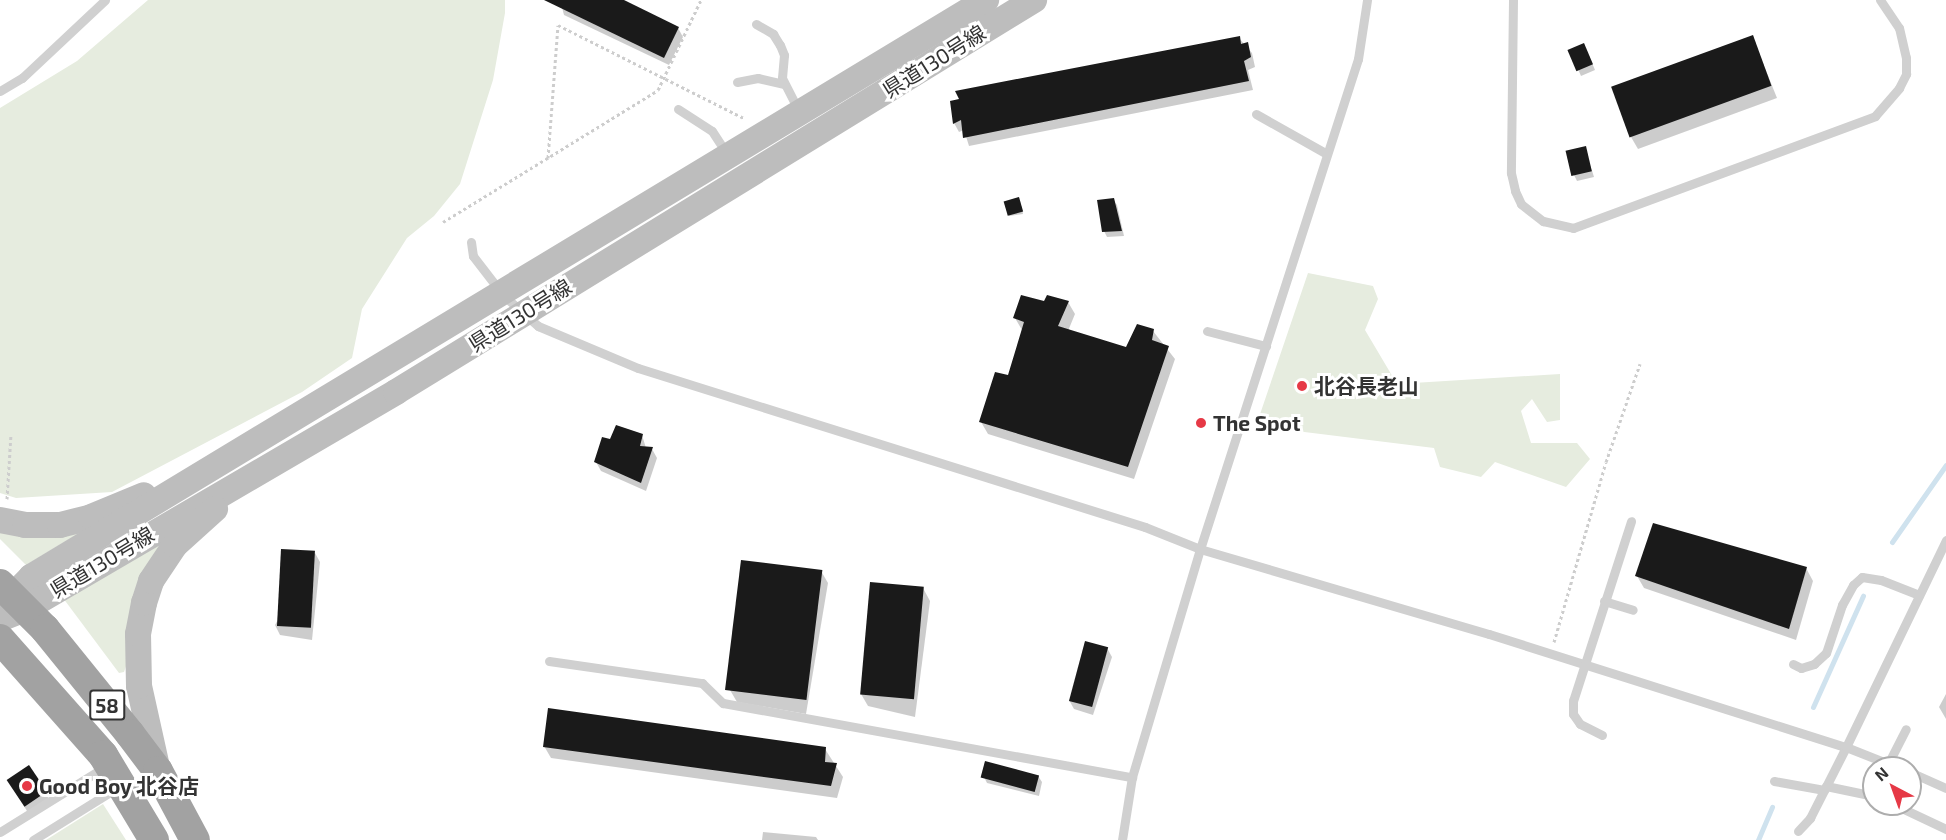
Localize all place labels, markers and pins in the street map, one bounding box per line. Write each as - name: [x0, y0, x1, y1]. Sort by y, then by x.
- place label: 北谷長老山: [1314, 373, 1419, 399]
- marker: 北谷長老山: [1295, 379, 1309, 393]
- place label: The Spot: [1213, 410, 1300, 436]
- marker: The Spot: [1194, 416, 1208, 430]
- place label: Good Boy 北谷店: [39, 773, 200, 799]
- marker: Good Boy 北谷店: [20, 779, 34, 793]

